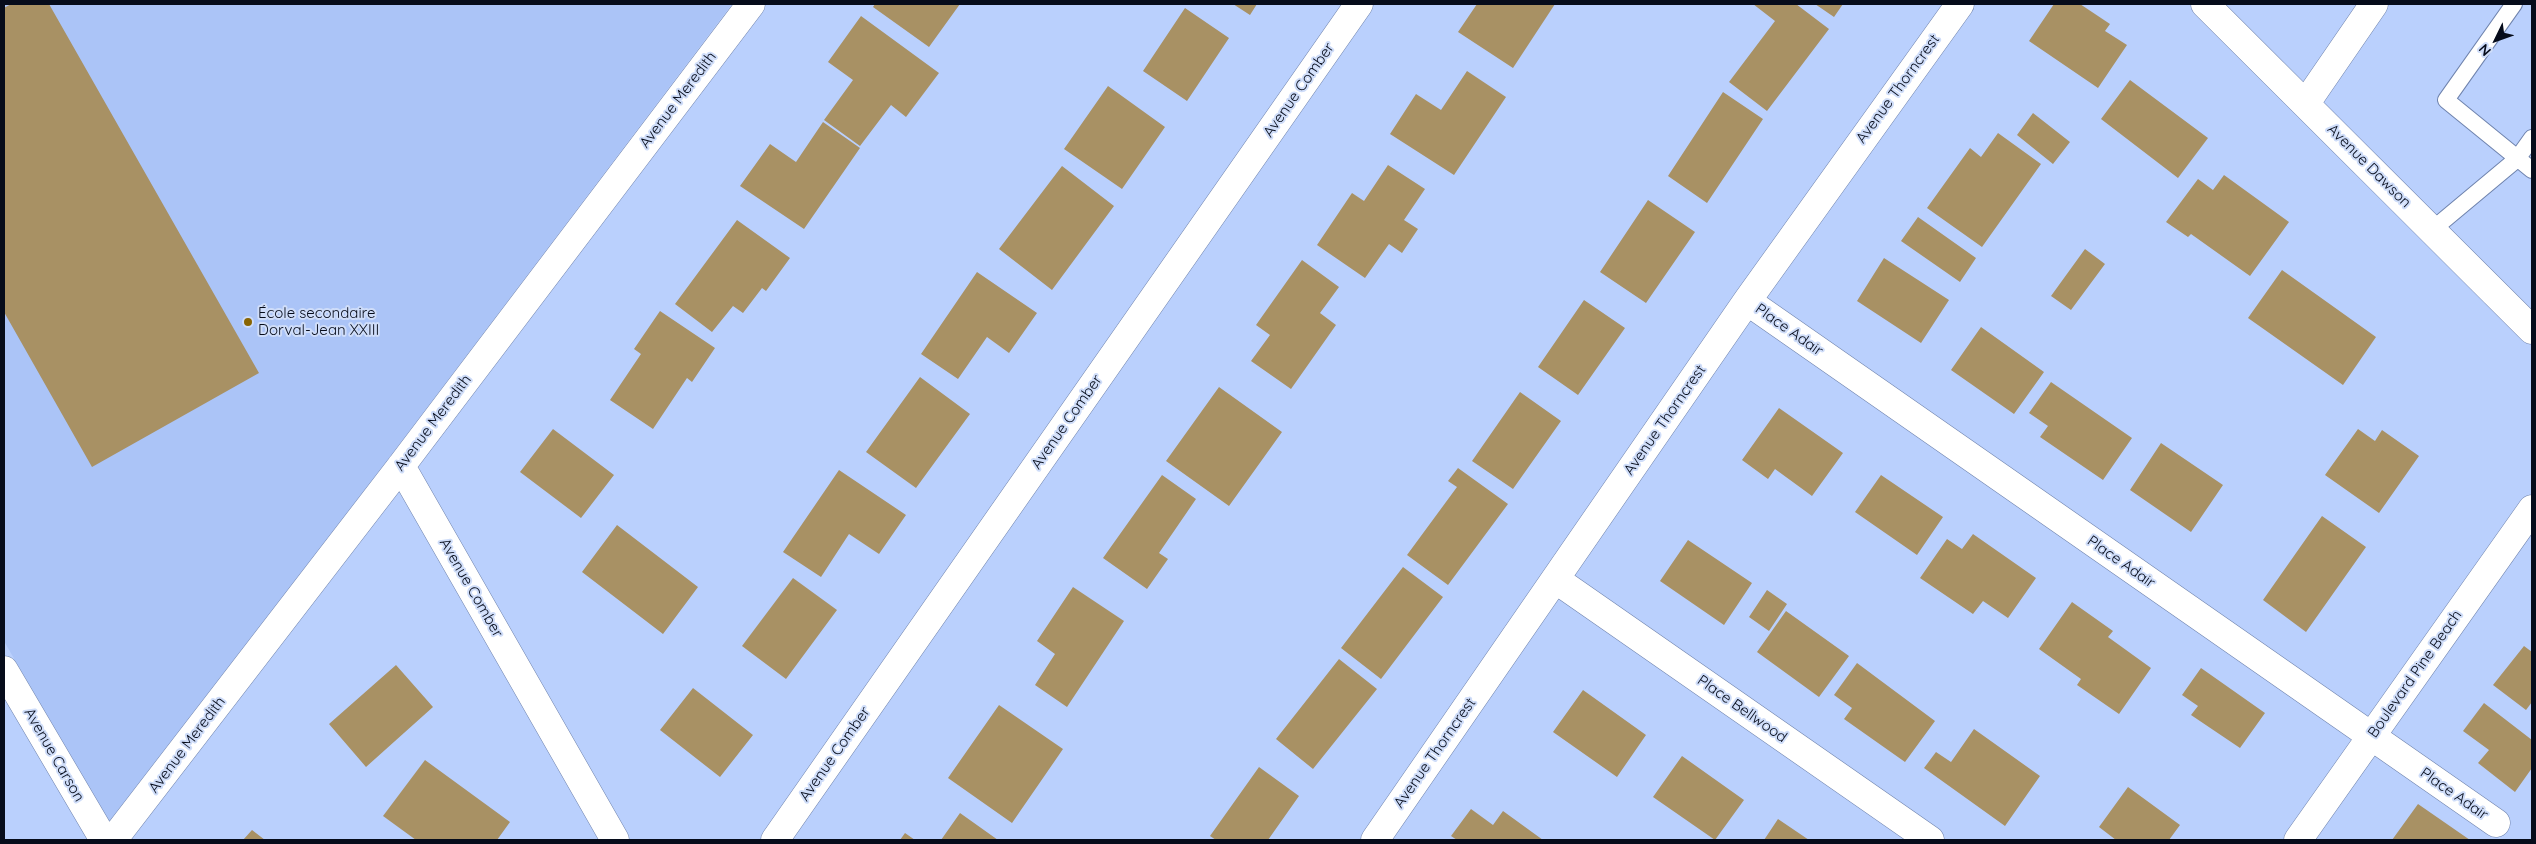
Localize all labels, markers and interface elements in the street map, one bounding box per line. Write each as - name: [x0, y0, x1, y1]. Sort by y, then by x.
- north arrow: [2471, 15, 2521, 65]
- street label: Avenue Thorncrest: [1852, 31, 1944, 147]
- street label: Avenue Comber: [1260, 39, 1338, 141]
- text: N: [2475, 40, 2495, 60]
- street label: Avenue Meredith: [636, 48, 720, 152]
- street label: Avenue Dawson: [2323, 120, 2415, 212]
- street label: Place Adair: [1752, 300, 1826, 360]
- place label: École secondaire Dorval-Jean XXIII: [258, 304, 379, 339]
- marker: École secondaire Dorval-Jean XXIII: [242, 316, 254, 328]
- street label: Avenue Thorncrest: [1620, 361, 1710, 479]
- street label: Avenue Meredith: [391, 371, 475, 475]
- street label: Avenue Comber: [1028, 371, 1106, 473]
- street label: Place Adair: [2084, 532, 2158, 592]
- street label: Avenue Comber: [435, 535, 507, 641]
- street label: Boulevard Pine Beach: [2364, 607, 2466, 741]
- street label: Place Bellwood: [1694, 671, 1790, 747]
- street label: Avenue Meredith: [145, 693, 229, 797]
- street label: Avenue Thorncrest: [1390, 694, 1480, 812]
- street label: Avenue Comber: [796, 703, 874, 805]
- street label: Avenue Carson: [20, 705, 88, 805]
- street label: Place Adair: [2417, 764, 2491, 824]

